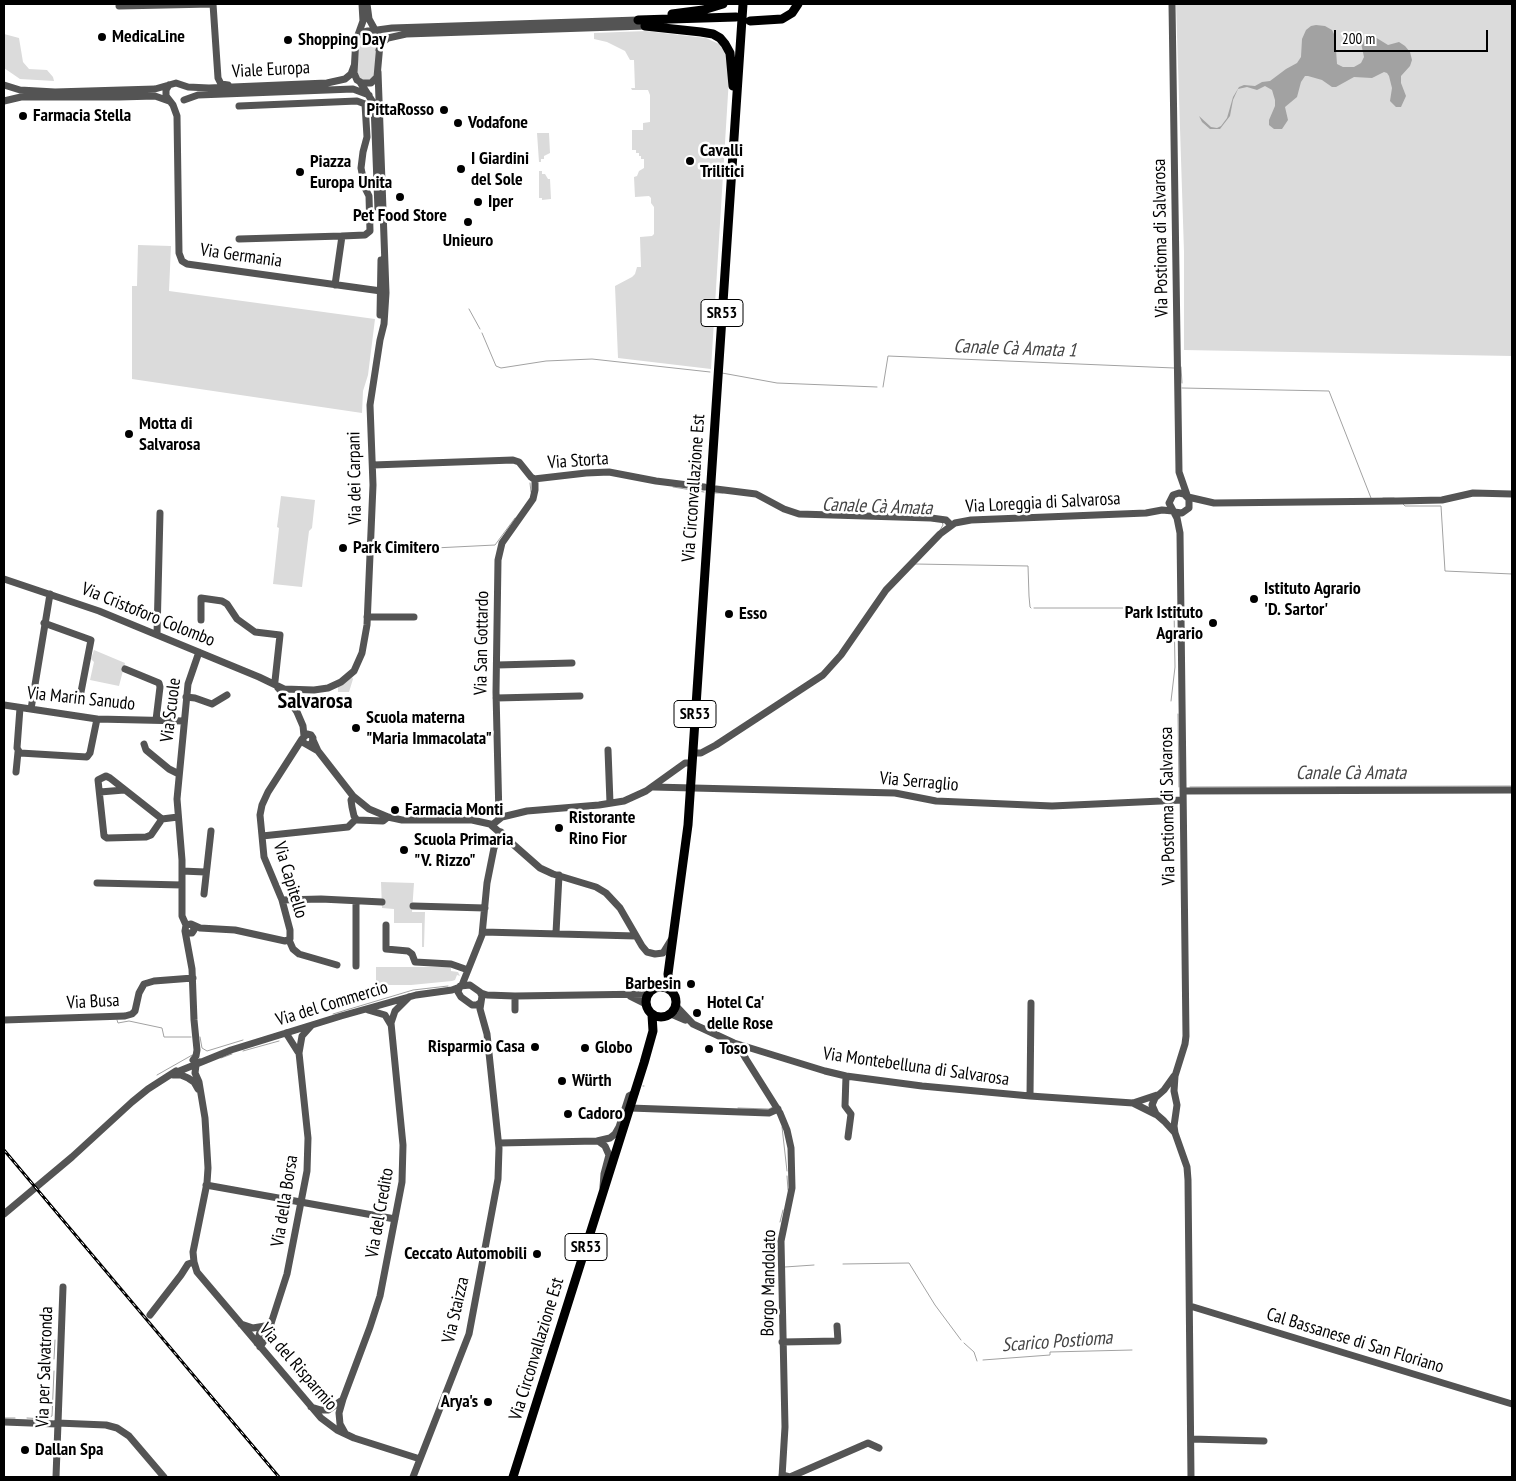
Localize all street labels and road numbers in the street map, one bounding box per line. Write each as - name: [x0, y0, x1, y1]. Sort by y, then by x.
- street label: Viale Europa: [231, 57, 311, 83]
- street label: Via Postioma di Salvarosa: [1149, 158, 1173, 318]
- street label: Via Germania: [199, 240, 283, 272]
- road number: SR53: [701, 300, 743, 326]
- street label: Via Circonvallazione Est: [678, 413, 710, 563]
- street label: Via dei Carpani: [343, 431, 367, 525]
- street label: Via Storta: [547, 448, 609, 474]
- street label: Via Loreggia di Salvarosa: [965, 488, 1121, 518]
- street label: Via Cristoforo Colombo: [78, 578, 218, 652]
- street label: Via San Gottardo: [470, 591, 494, 695]
- street label: Via Scuole: [156, 677, 186, 743]
- street label: Via Marin Sanudo: [26, 683, 136, 715]
- road number: SR53: [674, 701, 716, 728]
- street label: Via Postioma di Salvarosa: [1156, 726, 1180, 886]
- street label: Via Serraglio: [879, 768, 959, 796]
- street label: Via Capitello: [268, 839, 312, 921]
- street label: Via del Commercio: [273, 977, 391, 1031]
- street label: Via Busa: [66, 990, 120, 1014]
- street label: Via Montebelluna di Salvarosa: [822, 1043, 1010, 1091]
- street label: Via della Borsa: [267, 1154, 303, 1248]
- street label: Via del Credito: [361, 1166, 399, 1260]
- street label: Borgo Mandolato: [757, 1229, 781, 1337]
- road number: SR53: [565, 1234, 607, 1260]
- street label: Via Staizza: [438, 1275, 474, 1345]
- street label: Via Circonvallazione Est: [505, 1275, 569, 1423]
- street label: Cal Bassanese di San Floriano: [1264, 1304, 1446, 1378]
- street label: Via per Salvatronda: [32, 1306, 58, 1428]
- street label: Via del Risparmio: [254, 1319, 342, 1415]

